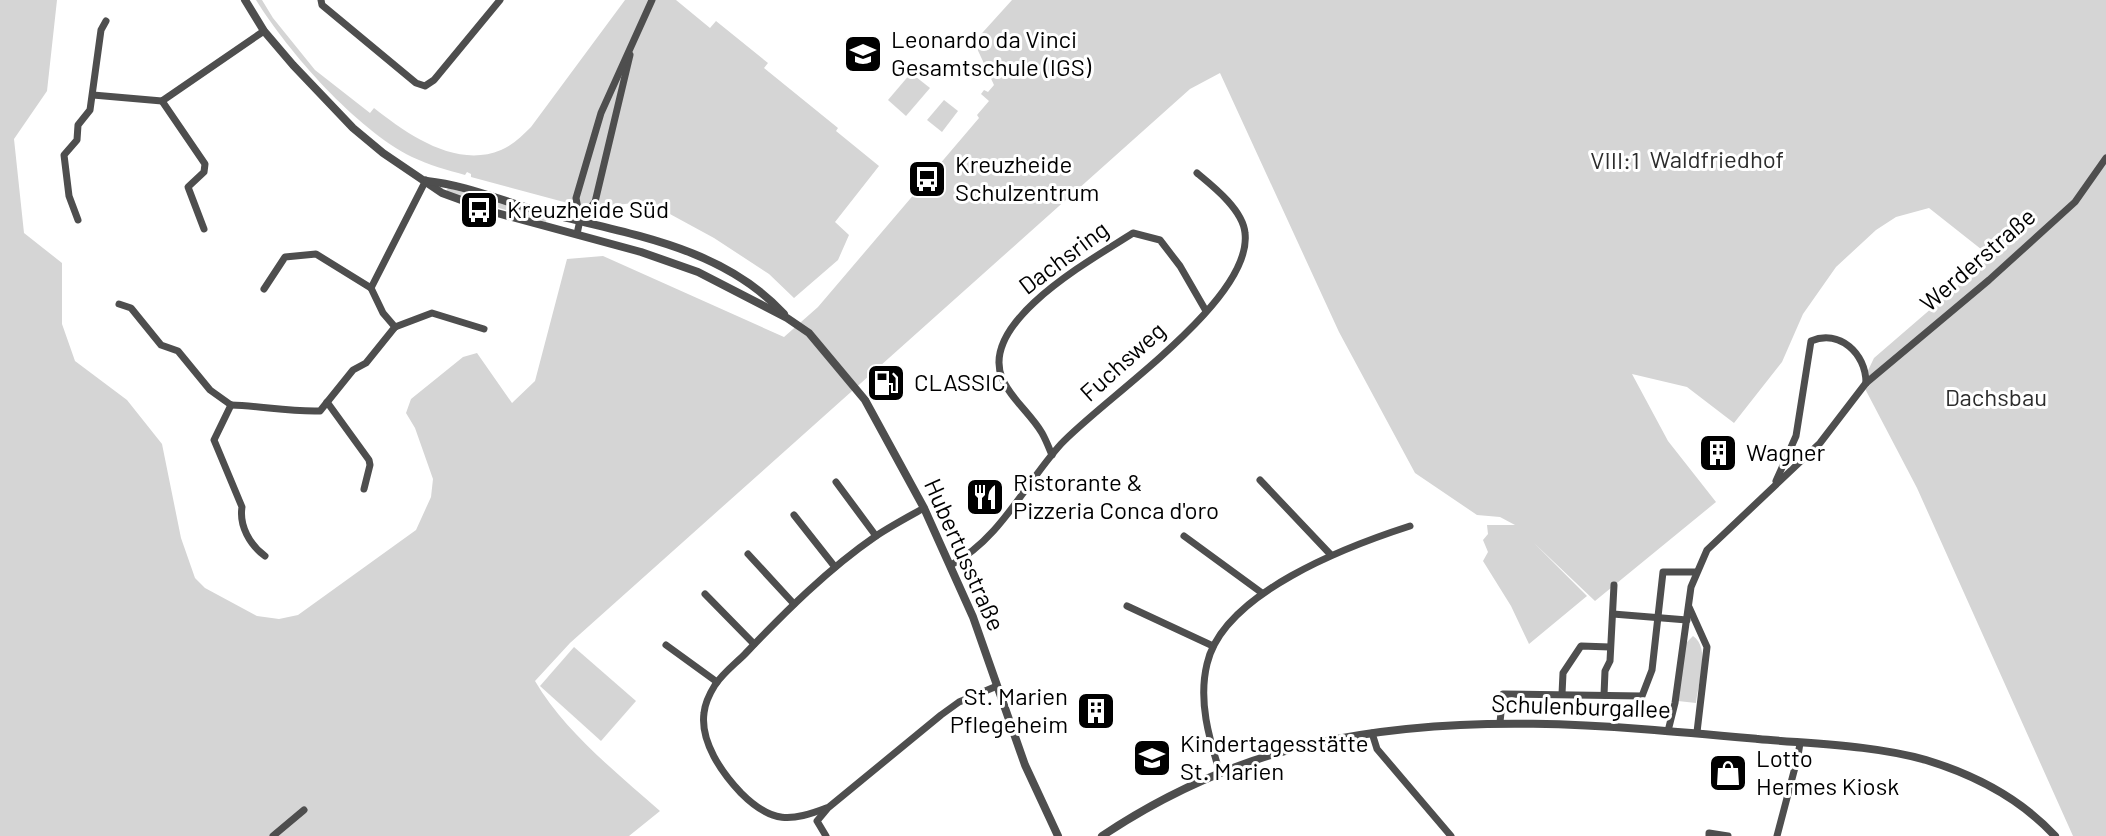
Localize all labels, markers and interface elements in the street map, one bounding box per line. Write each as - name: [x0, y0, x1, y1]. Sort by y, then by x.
- place label: Leonardo da Vinci Gesamtschule (IGS): [891, 24, 1092, 81]
- school or university icon: Leonardo da Vinci Gesamtschule (IGS): [842, 33, 884, 75]
- park label: Waldfriedhof: [1650, 144, 1784, 173]
- park label: VIII:1: [1590, 145, 1640, 174]
- place label: Kreuzheide Schulzentrum: [955, 149, 1099, 206]
- bus stop icon: Kreuzheide Schulzentrum: [906, 158, 948, 200]
- bus stop icon: Kreuzheide Süd: [458, 189, 500, 231]
- place label: Kreuzheide Süd: [507, 194, 669, 223]
- street label: Werderstraße: [1913, 201, 2041, 317]
- street label: Dachsring: [1013, 214, 1114, 300]
- street label: Fuchsweg: [1073, 315, 1171, 407]
- fuel station icon: CLASSIC: [865, 362, 907, 404]
- place label: CLASSIC: [914, 367, 1006, 396]
- park label: Dachsbau: [1945, 382, 2047, 411]
- building icon: Wagner: [1697, 432, 1739, 474]
- place label: Wagner: [1746, 437, 1826, 466]
- place label: Ristorante & Pizzeria Conca d'oro: [1013, 467, 1219, 524]
- street label: Hubertusstraße: [919, 474, 1012, 635]
- restaurant icon: Ristorante & Pizzeria Conca d'oro: [964, 476, 1006, 518]
- place label: St. Marien Pflegeheim: [950, 681, 1068, 738]
- street label: Schulenburgallee: [1491, 688, 1671, 723]
- building icon: St. Marien Pflegeheim: [1075, 690, 1117, 732]
- place label: Kindertagesstätte St. Marien: [1180, 728, 1369, 785]
- school or university icon: Kindertagesstätte St. Marien: [1131, 737, 1173, 779]
- place label: Lotto Hermes Kiosk: [1756, 743, 1899, 800]
- shop icon: Lotto Hermes Kiosk: [1707, 752, 1749, 794]

